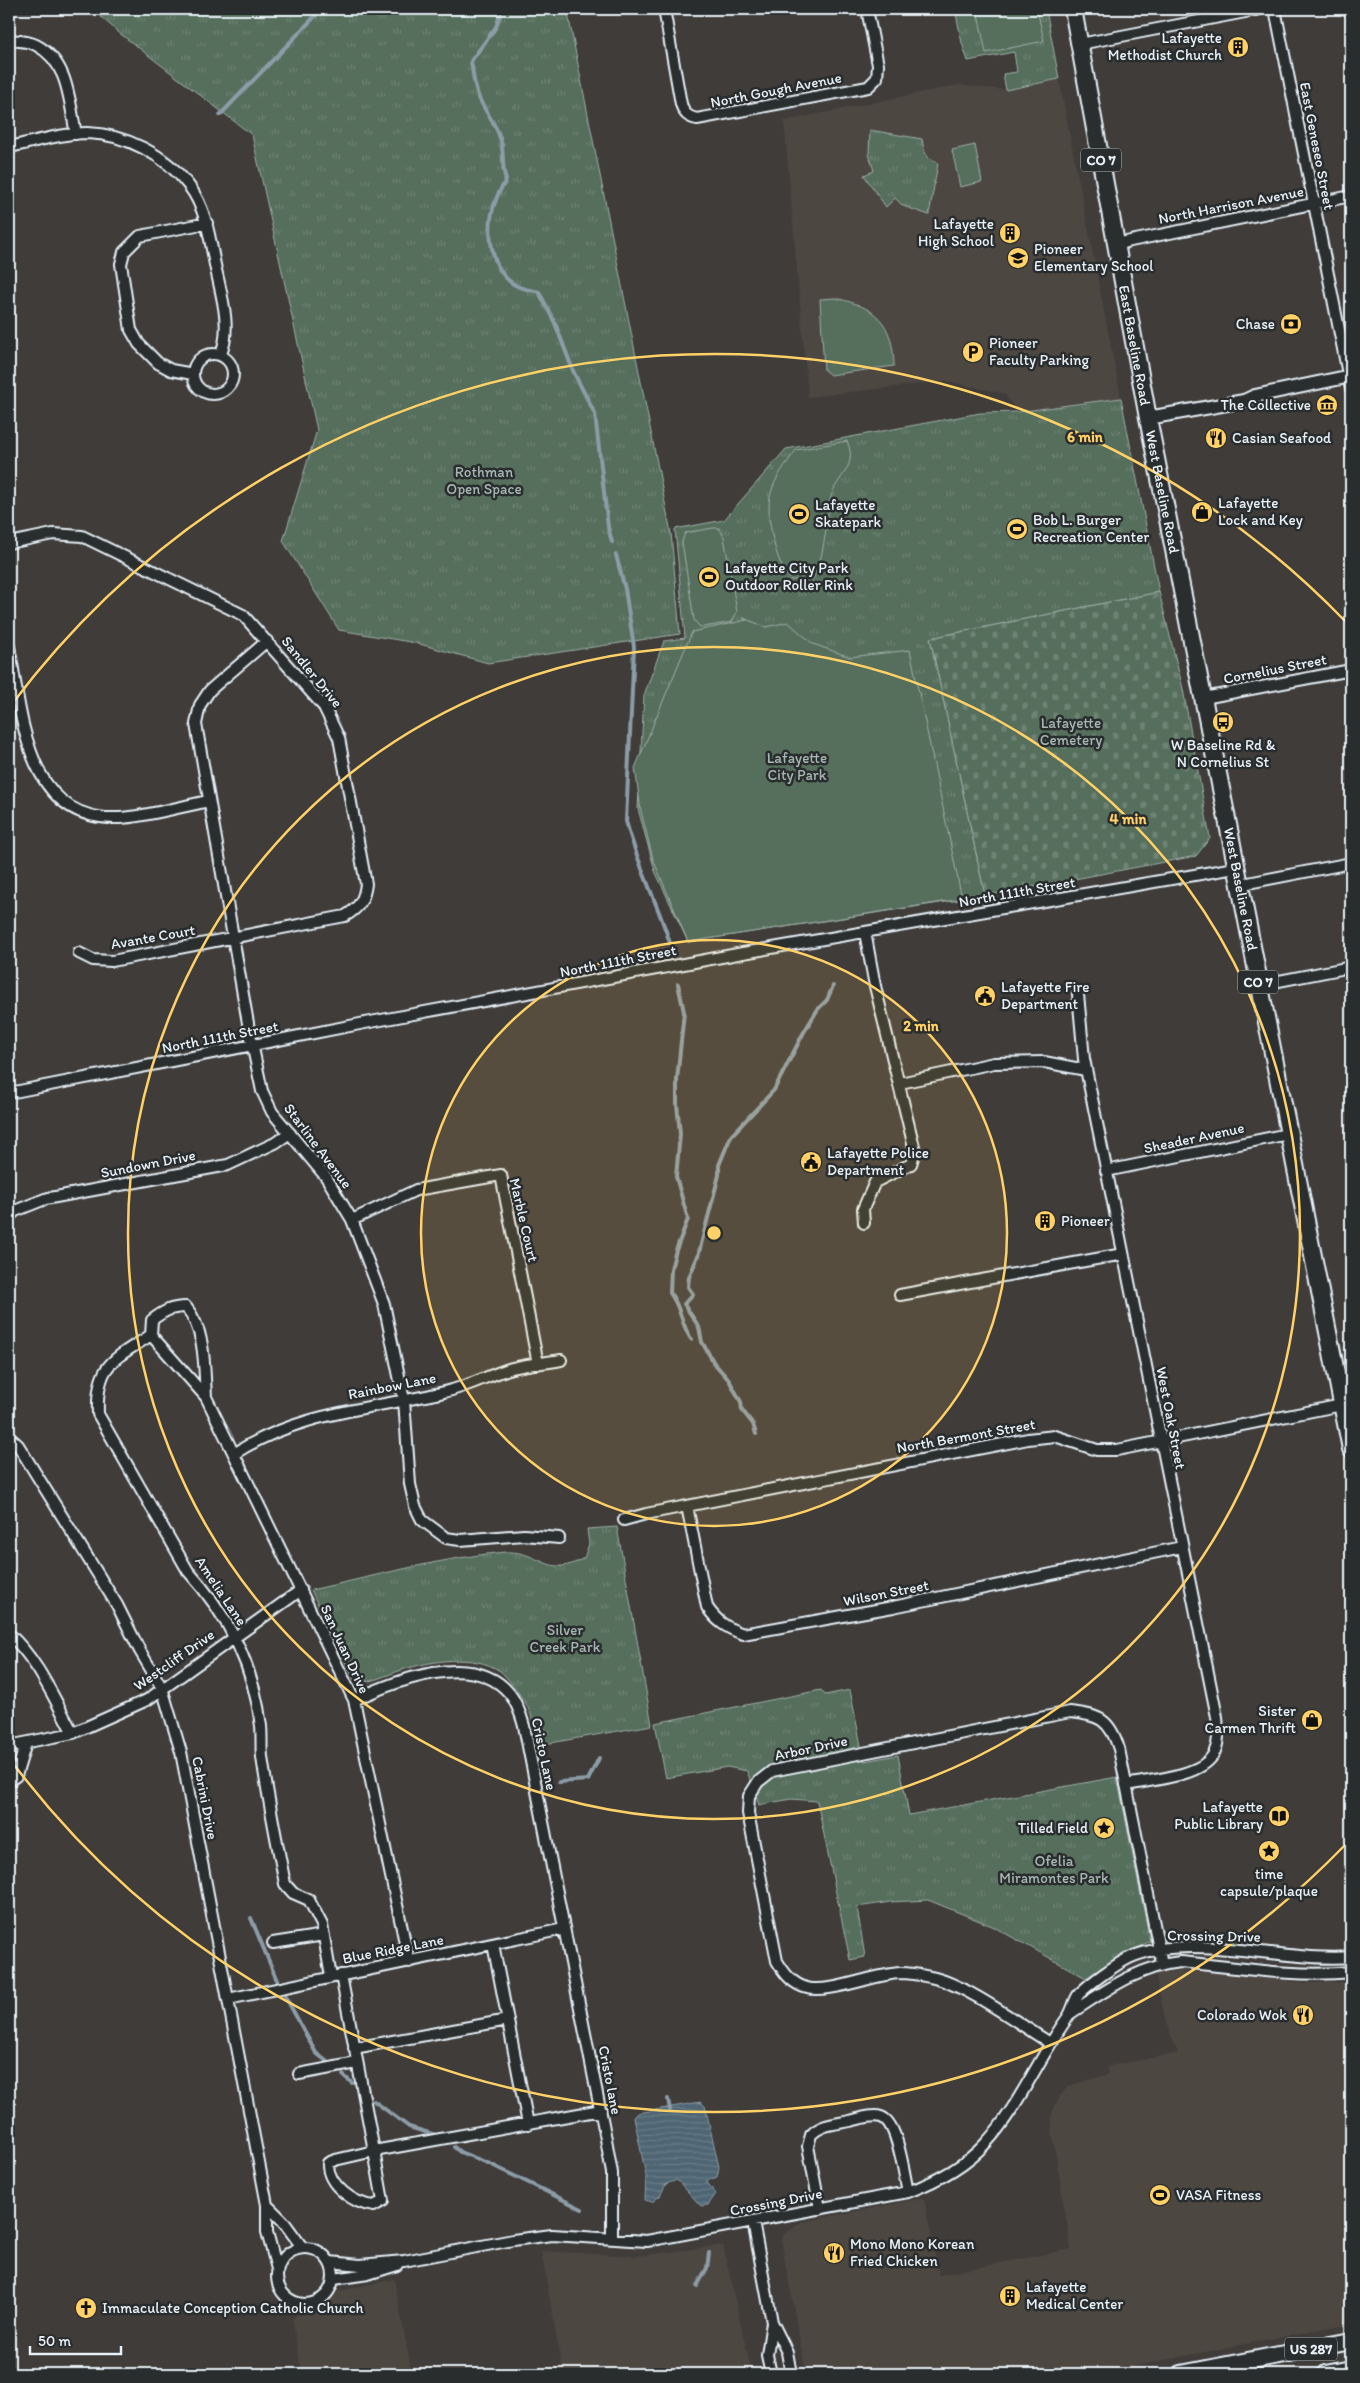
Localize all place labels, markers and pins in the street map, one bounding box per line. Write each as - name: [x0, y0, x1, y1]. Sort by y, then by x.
- place label: Lafayette Methodist Church: [1108, 29, 1222, 64]
- building icon: Lafayette Methodist Church: [1226, 35, 1250, 59]
- place label: Lafayette High School: [918, 215, 995, 250]
- building icon: Lafayette High School: [998, 221, 1022, 245]
- place label: Pioneer Elementary School: [1034, 240, 1154, 275]
- school or university icon: Pioneer Elementary School: [1006, 246, 1030, 270]
- bank icon: Chase: [1279, 312, 1303, 336]
- place label: Chase: [1236, 315, 1275, 333]
- place label: Pioneer Faculty Parking: [989, 334, 1090, 369]
- parking icon: Pioneer Faculty Parking: [961, 340, 985, 364]
- museum icon: The Collective: [1315, 393, 1339, 417]
- place label: The Collective: [1220, 396, 1311, 414]
- restaurant icon: Casian Seafood: [1204, 426, 1228, 450]
- place label: Casian Seafood: [1232, 429, 1332, 447]
- place label: Lafayette Lock and Key: [1218, 494, 1303, 529]
- place label: Lafayette Skatepark: [815, 496, 881, 531]
- shop icon: Lafayette Lock and Key: [1190, 500, 1214, 524]
- sports icon: Lafayette Skatepark: [787, 502, 811, 526]
- place label: Bob L. Burger Recreation Center: [1033, 511, 1149, 546]
- sports icon: Bob L. Burger Recreation Center: [1005, 517, 1029, 541]
- place label: Lafayette City Park Outdoor Roller Rink: [725, 559, 853, 594]
- sports icon: Lafayette City Park Outdoor Roller Rink: [697, 565, 721, 589]
- bus stop icon: W Baseline Rd & N Cornelius St: [1211, 710, 1235, 734]
- place label: W Baseline Rd & N Cornelius St: [1171, 736, 1276, 771]
- place label: Lafayette Fire Department: [1001, 978, 1090, 1013]
- public building icon: Lafayette Fire Department: [973, 984, 997, 1008]
- place label: Lafayette Police Department: [827, 1144, 929, 1179]
- public building icon: Lafayette Police Department: [799, 1150, 823, 1174]
- building icon: Pioneer: [1033, 1209, 1057, 1233]
- place label: Pioneer: [1061, 1212, 1110, 1230]
- centre of rings: [705, 1224, 723, 1242]
- place label: Sister Carmen Thrift: [1205, 1702, 1296, 1737]
- shop icon: Sister Carmen Thrift: [1300, 1708, 1324, 1732]
- place label: Lafayette Public Library: [1174, 1798, 1263, 1833]
- library icon: Lafayette Public Library: [1267, 1804, 1291, 1828]
- place icon: Tilled Field: [1092, 1816, 1116, 1840]
- place label: Tilled Field: [1018, 1819, 1088, 1837]
- place icon: time capsule/plaque: [1257, 1839, 1281, 1863]
- place label: time capsule/plaque: [1220, 1865, 1318, 1900]
- restaurant icon: Colorado Wok: [1291, 2003, 1315, 2027]
- place label: Colorado Wok: [1197, 2006, 1287, 2024]
- sports icon: VASA Fitness: [1148, 2183, 1172, 2207]
- place label: VASA Fitness: [1176, 2186, 1261, 2204]
- place label: Mono Mono Korean Fried Chicken: [850, 2235, 975, 2270]
- restaurant icon: Mono Mono Korean Fried Chicken: [822, 2241, 846, 2265]
- place label: Lafayette Medical Center: [1026, 2278, 1123, 2313]
- building icon: Lafayette Medical Center: [998, 2284, 1022, 2308]
- church icon: Immaculate Conception Catholic Church: [74, 2296, 98, 2320]
- place label: Immaculate Conception Catholic Church: [102, 2299, 364, 2317]

